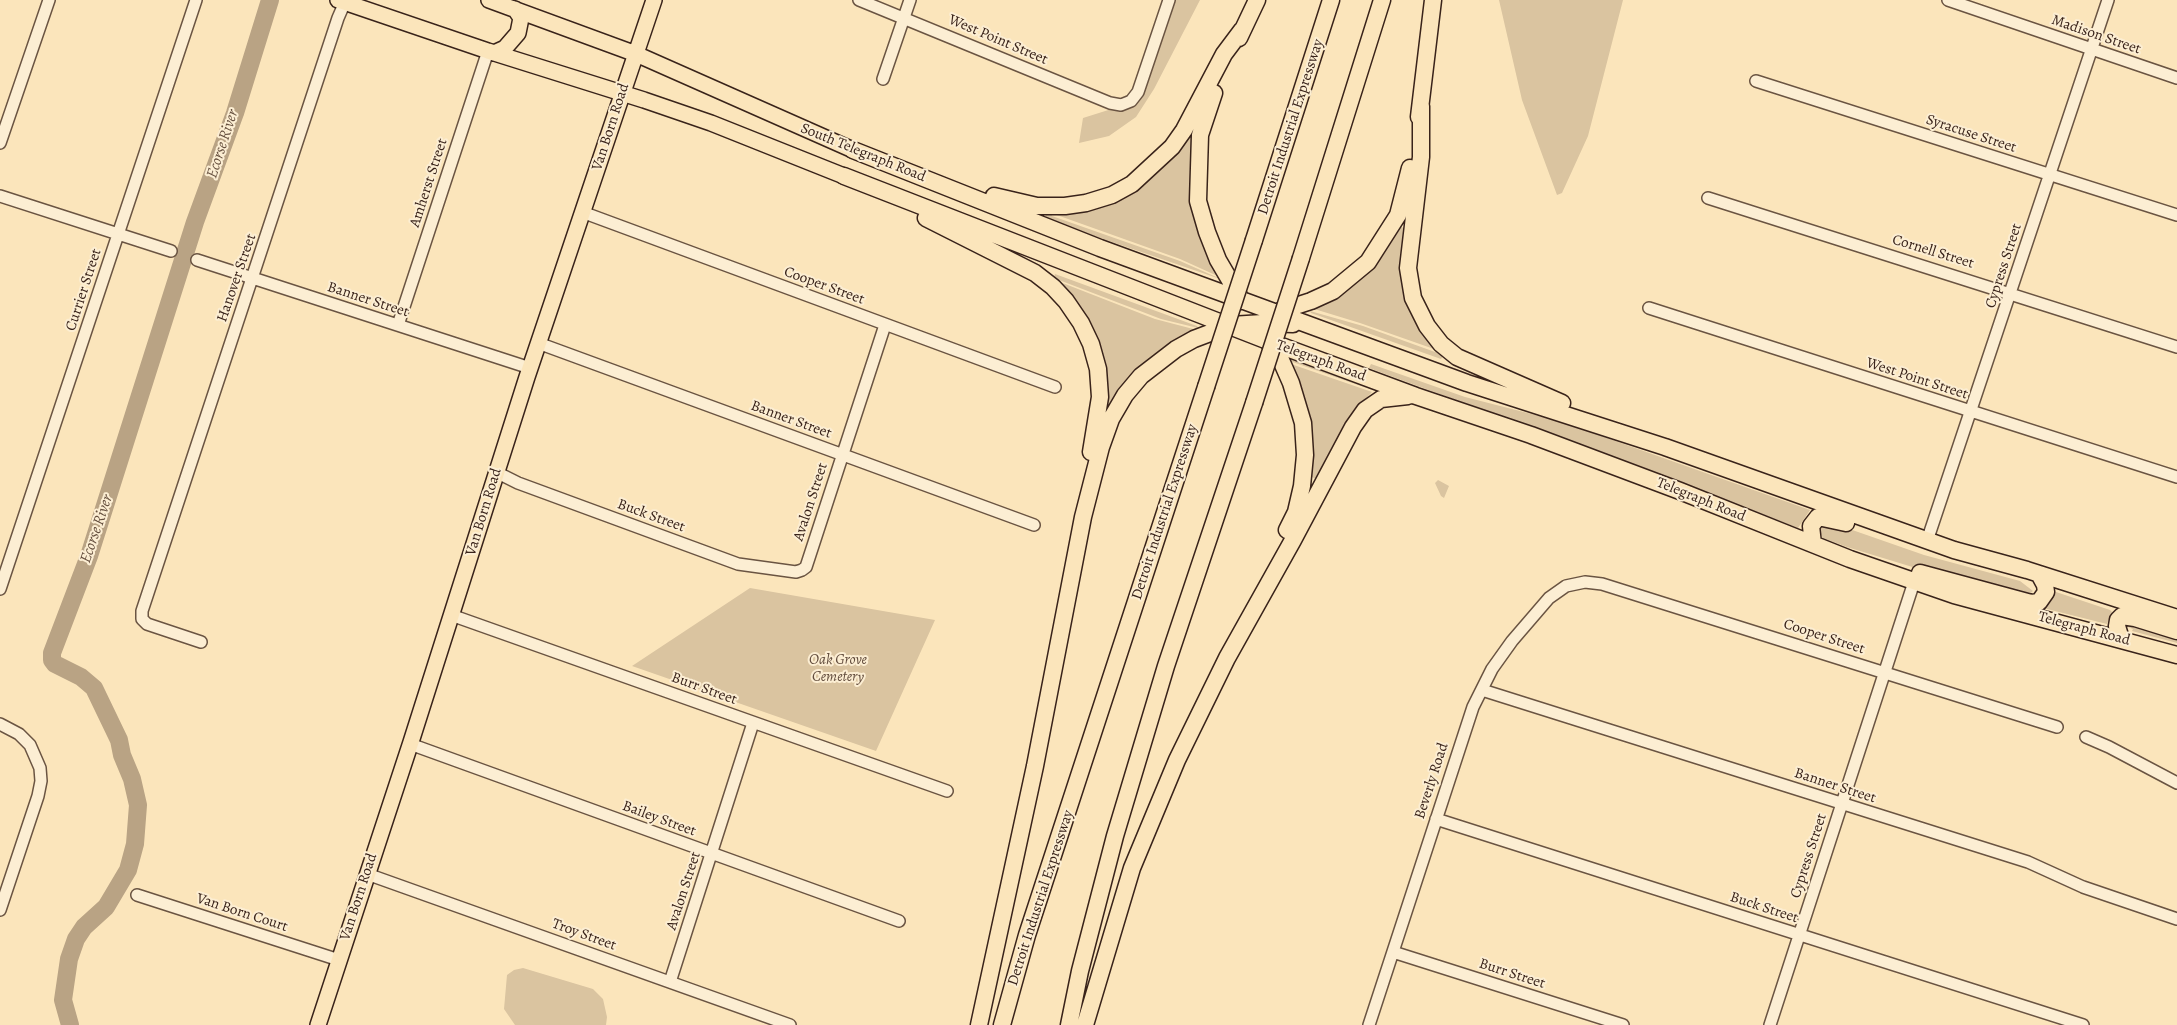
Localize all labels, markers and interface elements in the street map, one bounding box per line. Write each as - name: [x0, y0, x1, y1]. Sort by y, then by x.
- street label: West Point Street: [946, 11, 1050, 69]
- street label: Madison Street: [2049, 11, 2143, 59]
- street label: Detroit Industrial Expressway: [1254, 37, 1328, 217]
- street label: Van Born Road: [588, 81, 634, 173]
- water label: Ecorse River: [203, 107, 243, 181]
- street label: Syracuse Street: [1924, 111, 2018, 157]
- street label: South Telegraph Road: [798, 120, 928, 186]
- street label: Amherst Street: [406, 136, 452, 230]
- street label: Cypress Street: [1982, 221, 2026, 311]
- street label: Hanover Street: [213, 231, 261, 325]
- street label: Cornell Street: [1890, 231, 1976, 273]
- street label: Currier Street: [62, 247, 106, 333]
- street label: Cooper Street: [781, 263, 867, 309]
- street label: Banner Street: [325, 278, 411, 322]
- street label: Telegraph Road: [1274, 336, 1368, 386]
- street label: West Point Street: [1864, 354, 1970, 404]
- street label: Banner Street: [748, 397, 834, 443]
- street label: Detroit Industrial Expressway: [1128, 422, 1202, 602]
- street label: Avalon Street: [790, 461, 832, 543]
- street label: Van Born Road: [462, 466, 506, 558]
- street label: Telegraph Road: [1654, 474, 1748, 526]
- water label: Ecorse River: [76, 492, 118, 566]
- street label: Buck Street: [615, 495, 687, 537]
- street label: Telegraph Road: [2036, 608, 2132, 650]
- street label: Cooper Street: [1781, 615, 1867, 659]
- park label: Oak Grove Cemetery: [809, 651, 867, 686]
- street label: Burr Street: [669, 669, 739, 709]
- street label: Beverly Road: [1411, 741, 1453, 821]
- street label: Banner Street: [1792, 764, 1878, 808]
- street label: Bailey Street: [620, 797, 698, 841]
- street label: Detroit Industrial Expressway: [1004, 808, 1078, 988]
- street label: Cypress Street: [1787, 811, 1831, 901]
- street label: Avalon Street: [663, 850, 705, 932]
- street label: Van Born Road: [336, 851, 382, 943]
- street label: Buck Street: [1728, 889, 1800, 927]
- street label: Van Born Court: [194, 890, 290, 936]
- street label: Troy Street: [549, 915, 619, 955]
- street label: Burr Street: [1477, 955, 1547, 993]

